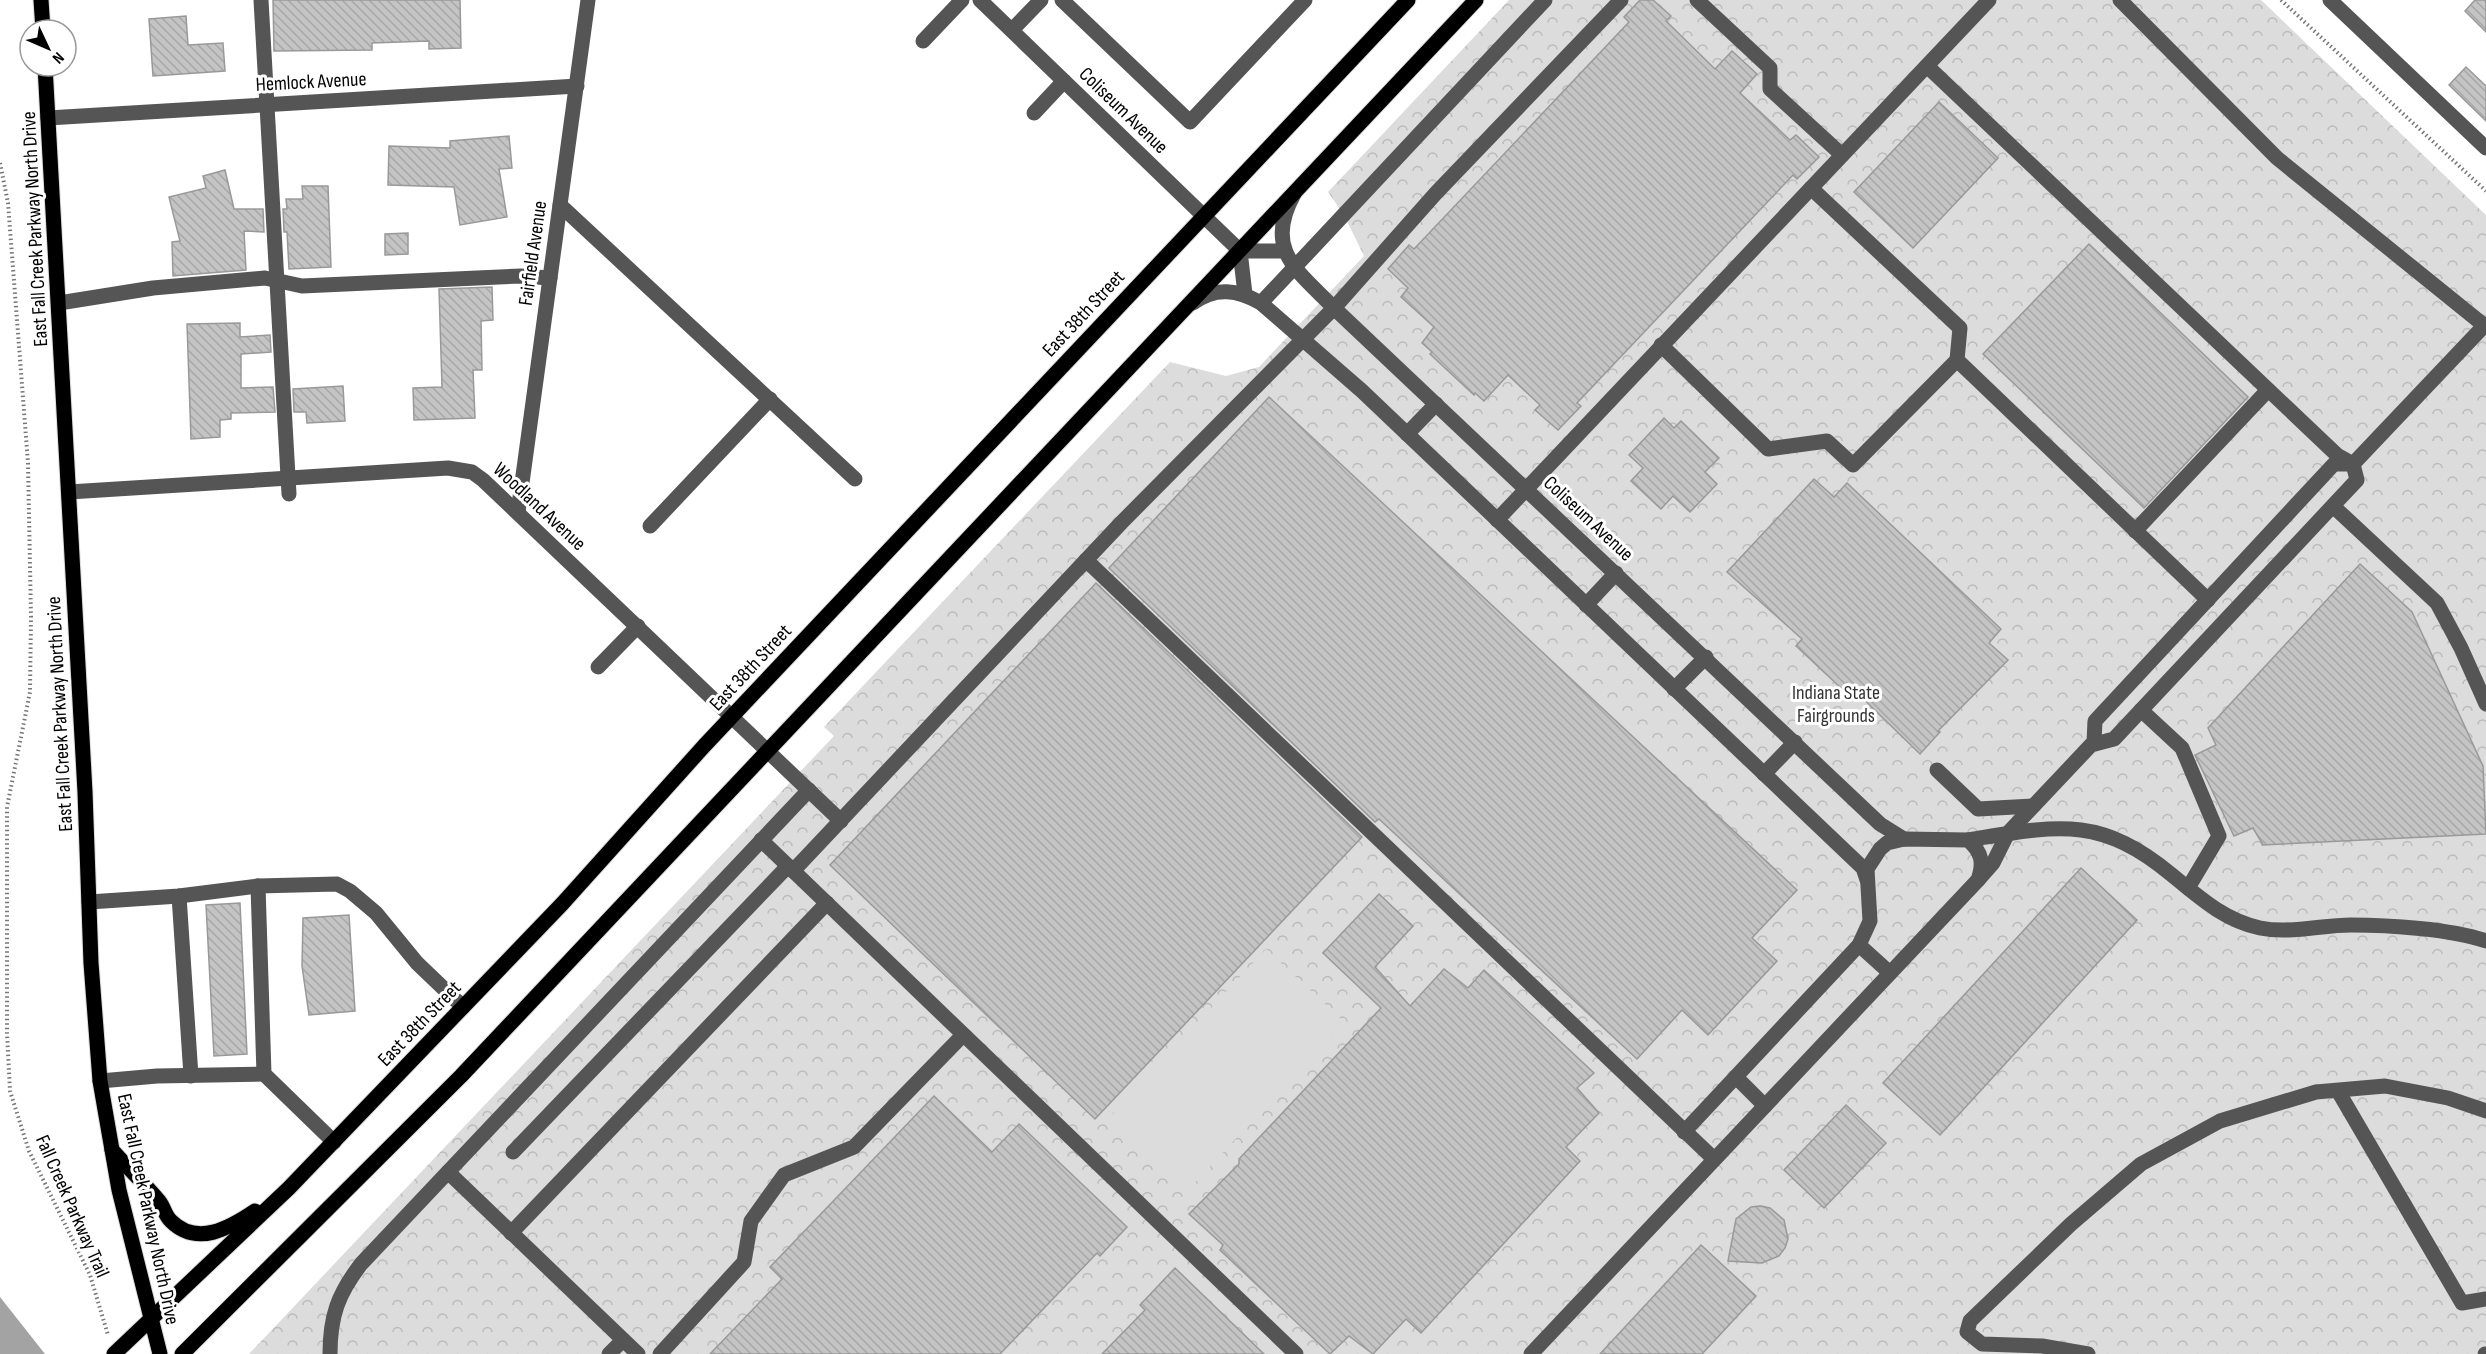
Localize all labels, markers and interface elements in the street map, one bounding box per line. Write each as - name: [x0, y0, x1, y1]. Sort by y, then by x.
- north arrow: [18, 18, 78, 78]
- text: N: [48, 48, 68, 67]
- street label: Coliseum Avenue: [1074, 62, 1173, 159]
- street label: Hemlock Avenue: [255, 67, 367, 97]
- street label: East Fall Creek Parkway North Drive: [17, 111, 53, 347]
- street label: Fairfield Avenue: [514, 199, 552, 307]
- street label: East 38th Street: [1038, 266, 1130, 362]
- street label: Woodland Avenue: [488, 458, 591, 556]
- street label: Coliseum Avenue: [1538, 471, 1638, 566]
- street label: East Fall Creek Parkway North Drive: [42, 596, 78, 832]
- street label: East 38th Street: [705, 620, 797, 716]
- park label: Indiana State Fairgrounds: [1792, 681, 1880, 728]
- street label: East 38th Street: [373, 976, 466, 1071]
- street label: East Fall Creek Parkway North Drive: [112, 1092, 184, 1327]
- street label: Fall Creek Parkway Trail: [30, 1131, 114, 1281]

